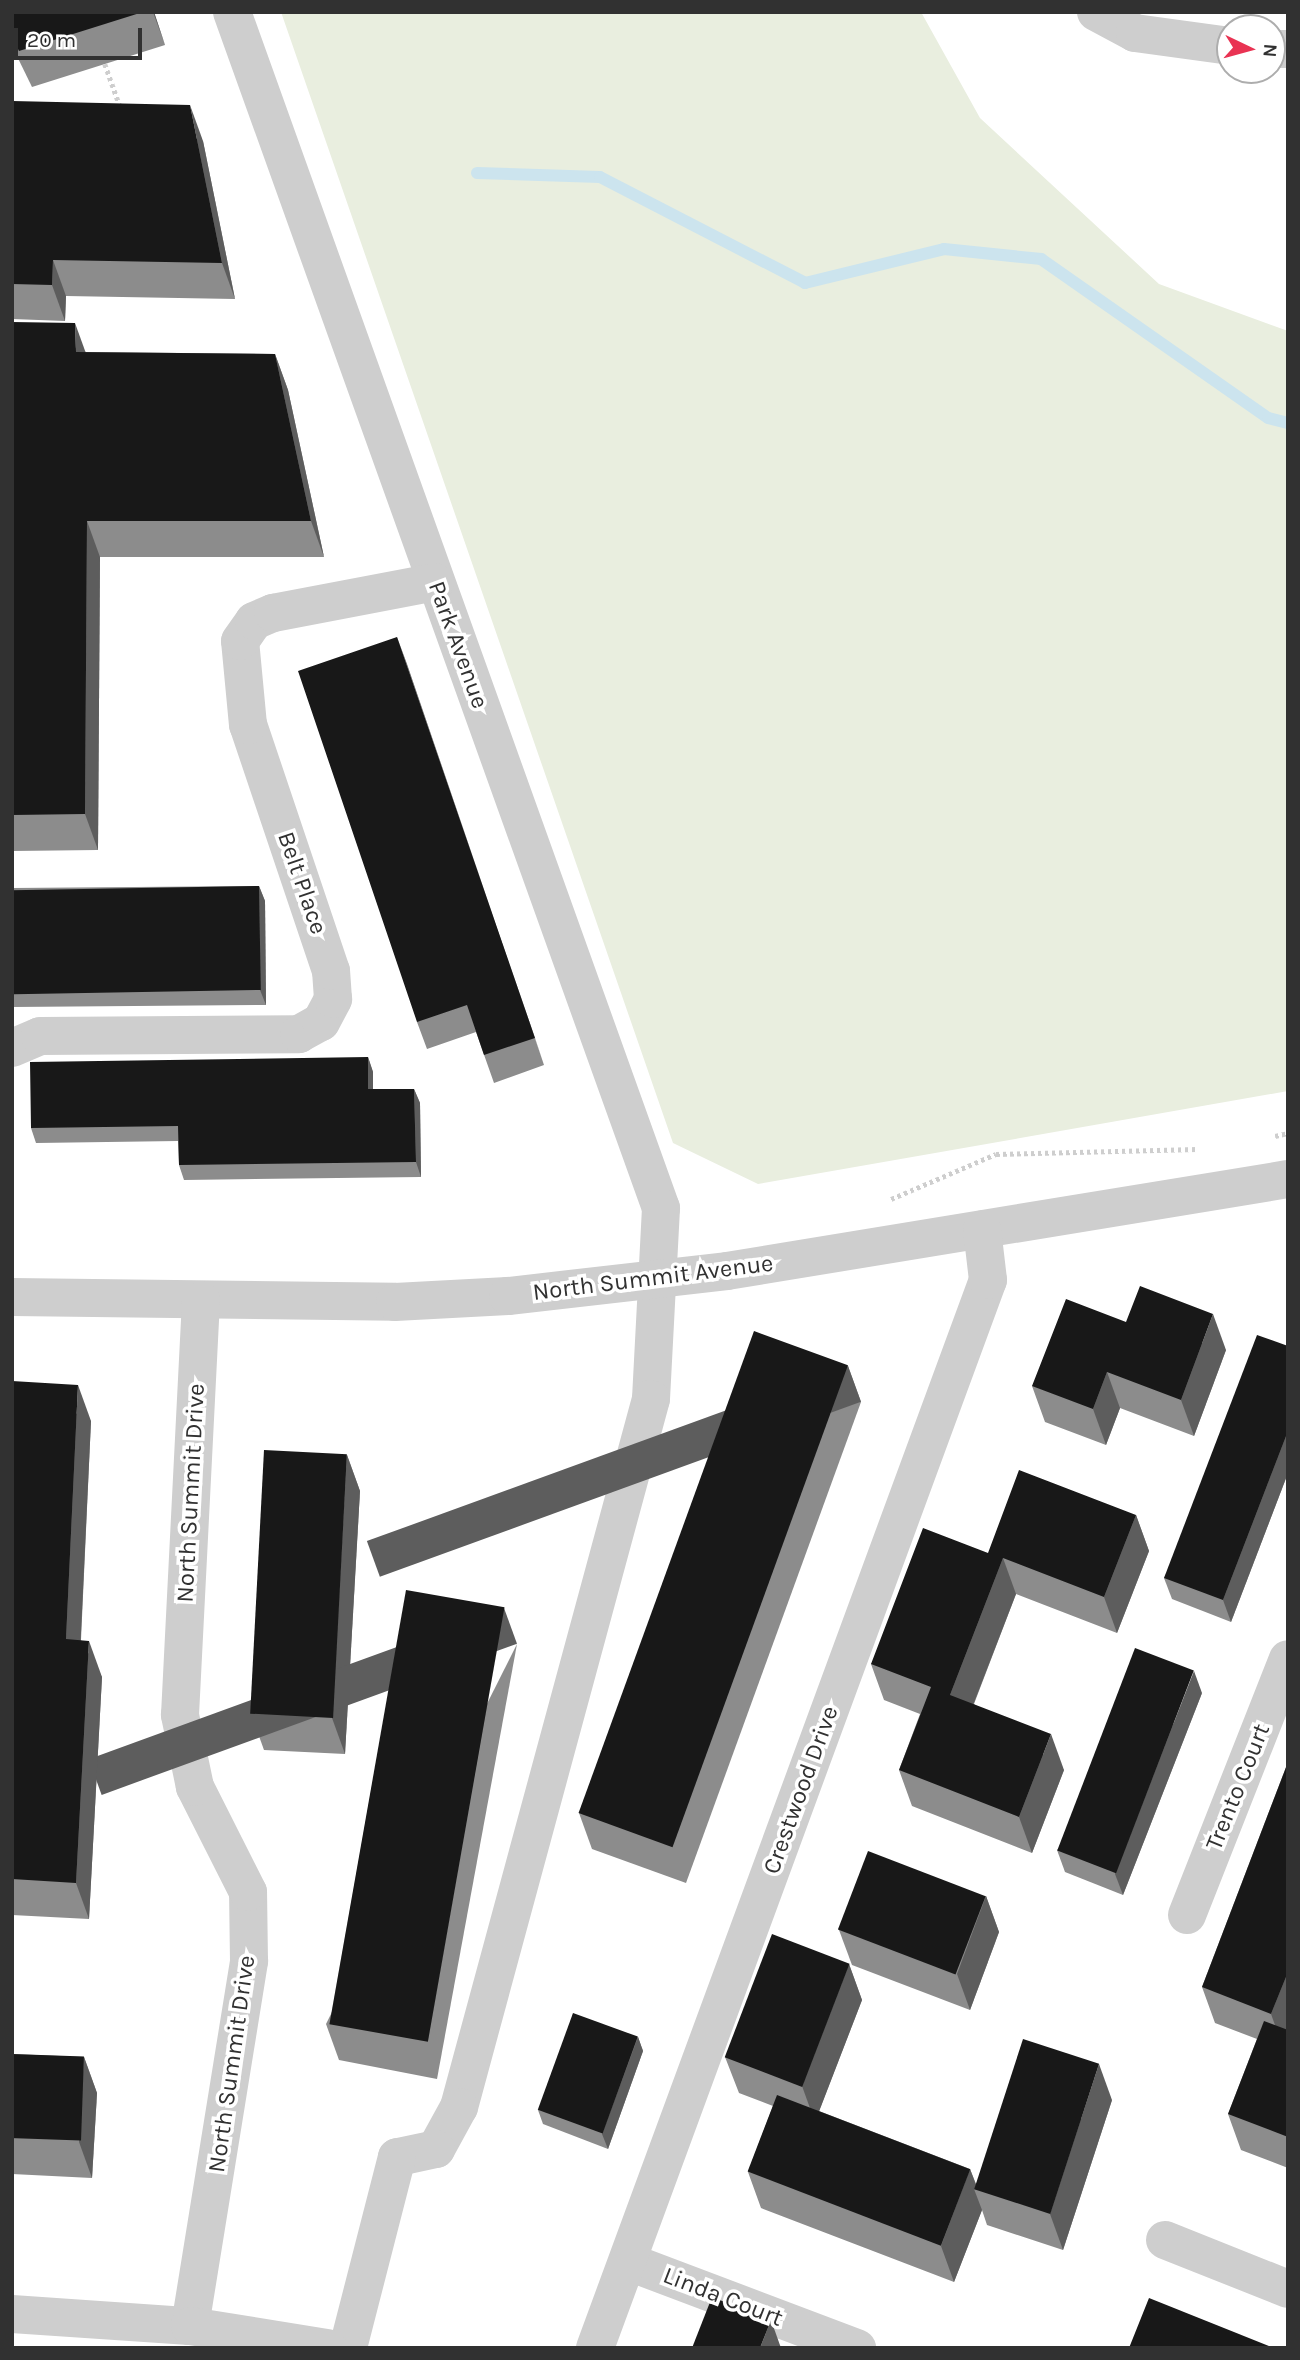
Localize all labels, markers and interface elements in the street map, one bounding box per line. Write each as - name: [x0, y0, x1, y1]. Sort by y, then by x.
- scale bar: [18, 14, 145, 58]
- north arrow: [1216, 14, 1286, 84]
- text: 20 m: [27, 28, 76, 52]
- text: N: [1258, 43, 1281, 58]
- street label: Park Avenue: [422, 577, 494, 713]
- street label: Belt Place: [271, 828, 333, 938]
- street label: North Summit Avenue: [531, 1249, 775, 1307]
- street label: North Summit Drive: [171, 1383, 211, 1603]
- street label: Crestwood Drive: [757, 1702, 845, 1878]
- street label: Trento Court: [1200, 1720, 1276, 1854]
- street label: North Summit Drive: [202, 1953, 262, 2175]
- street label: Linda Court: [659, 2261, 787, 2333]

